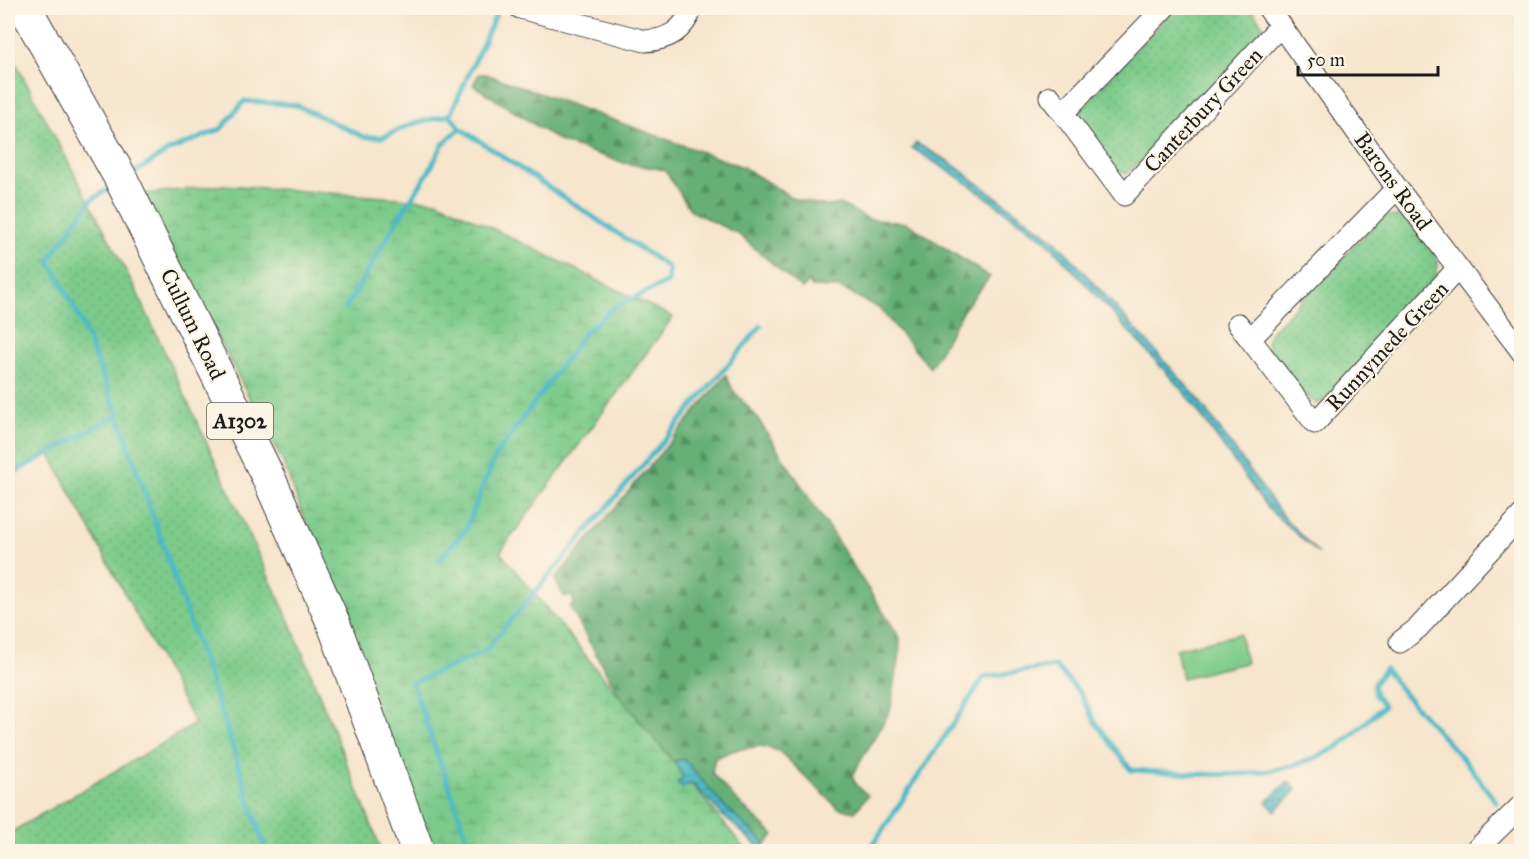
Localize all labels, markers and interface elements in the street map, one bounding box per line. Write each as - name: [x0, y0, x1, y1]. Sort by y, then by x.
- scale bar: [1298, 39, 1438, 77]
- street label: Canterbury Green: [1138, 42, 1268, 178]
- text: 50 m: [1307, 49, 1345, 71]
- street label: Barons Road: [1348, 127, 1438, 235]
- street label: Cullum Road: [154, 264, 232, 384]
- street label: Runnymede Green: [1320, 275, 1454, 417]
- road number: A1302: [207, 403, 273, 439]

